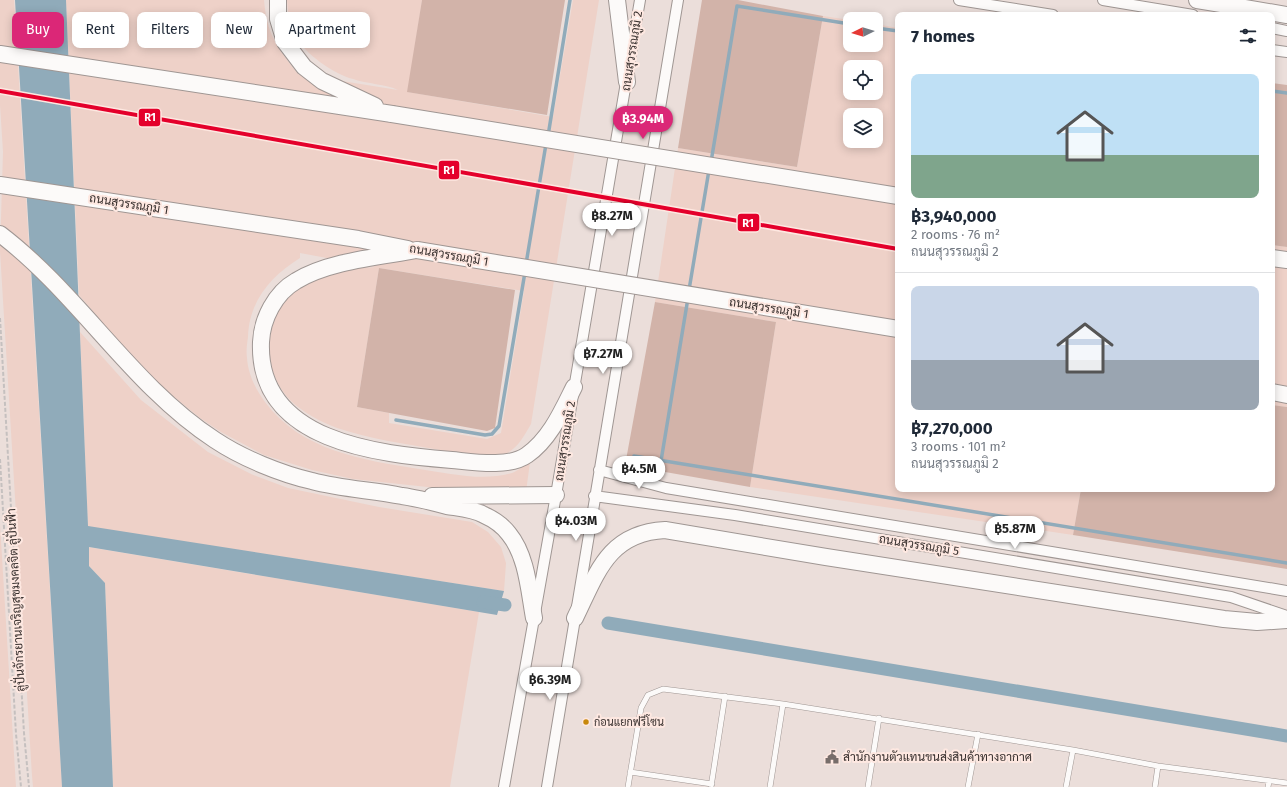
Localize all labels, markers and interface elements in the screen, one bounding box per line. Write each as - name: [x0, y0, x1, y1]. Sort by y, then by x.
- street label: ถนนสุวรรณภูมิ 2: [619, 10, 647, 92]
- chip: Buy: [12, 12, 64, 48]
- chip: Rent: [72, 12, 129, 48]
- chip: Filters: [137, 12, 203, 48]
- chip: New: [211, 12, 267, 48]
- chip: Apartment: [275, 12, 370, 48]
- north arrow: [843, 12, 883, 52]
- map controls: [843, 12, 883, 148]
- icon: filters: [1237, 25, 1259, 47]
- text: 7 homes: [911, 26, 975, 47]
- button: locate: [843, 60, 883, 100]
- icon: home: [1049, 100, 1121, 172]
- pin: ฿3.94M: [610, 106, 676, 140]
- line badge: R1: [138, 108, 161, 127]
- button: layers: [843, 108, 883, 148]
- text: R1: [144, 111, 156, 124]
- text: ฿3.94M: [622, 111, 664, 126]
- line badge: R1: [438, 160, 460, 180]
- text: R1: [443, 164, 455, 177]
- street label: ถนนสุวรรณภูมิ 1: [88, 191, 170, 219]
- pin: ฿8.27M: [579, 203, 645, 237]
- text: ฿3,940,000: [911, 206, 996, 227]
- text: ฿8.27M: [591, 208, 633, 223]
- line badge: R1: [737, 213, 760, 232]
- text: R1: [742, 217, 754, 230]
- text: 2 rooms · 76 m²: [911, 227, 1000, 242]
- street label: ถนนสุวรรณภูมิ 1: [408, 241, 490, 271]
- text: ถนนสุวรรณภูมิ 2: [911, 244, 999, 259]
- street label: ถนนสุวรรณภูมิ 1: [728, 295, 810, 323]
- icon: home: [1049, 312, 1121, 384]
- pin: ฿7.27M: [570, 341, 636, 375]
- text: ฿7.27M: [583, 346, 623, 361]
- street label: ถนนสุวรรณภูมิ 2: [552, 400, 580, 482]
- text: ฿7,270,000: [911, 418, 993, 439]
- text: 3 rooms · 101 m²: [911, 439, 1006, 454]
- pin: ฿4.5M: [611, 456, 667, 490]
- text: ถนนสุวรรณภูมิ 2: [911, 456, 999, 471]
- text: ฿4.5M: [621, 461, 657, 476]
- street label: ลู่ปั่นจักรยานเจริญสุขมงคลจิต ลู่ปั่นฟ้า: [1, 508, 30, 692]
- pin: ฿4.03M: [543, 508, 609, 542]
- text: ฿4.03M: [555, 513, 597, 528]
- pin: ฿5.87M: [982, 516, 1048, 550]
- text: ฿5.87M: [994, 521, 1036, 536]
- street label: ถนนสุวรรณภูมิ 5: [878, 532, 960, 560]
- pin: ฿6.39M: [517, 667, 583, 701]
- text: ฿6.39M: [529, 672, 571, 687]
- place label: ก่อนแยกฟรีโซน: [594, 714, 664, 729]
- marker: ก่อนแยกฟรีโซน: [581, 717, 591, 727]
- public building icon: สำนักงานตัวแทนขนส่งสินค้าทางอากาศ: [824, 749, 840, 765]
- place label: สำนักงานตัวแทนขนส่งสินค้าทางอากาศ: [843, 750, 1032, 764]

